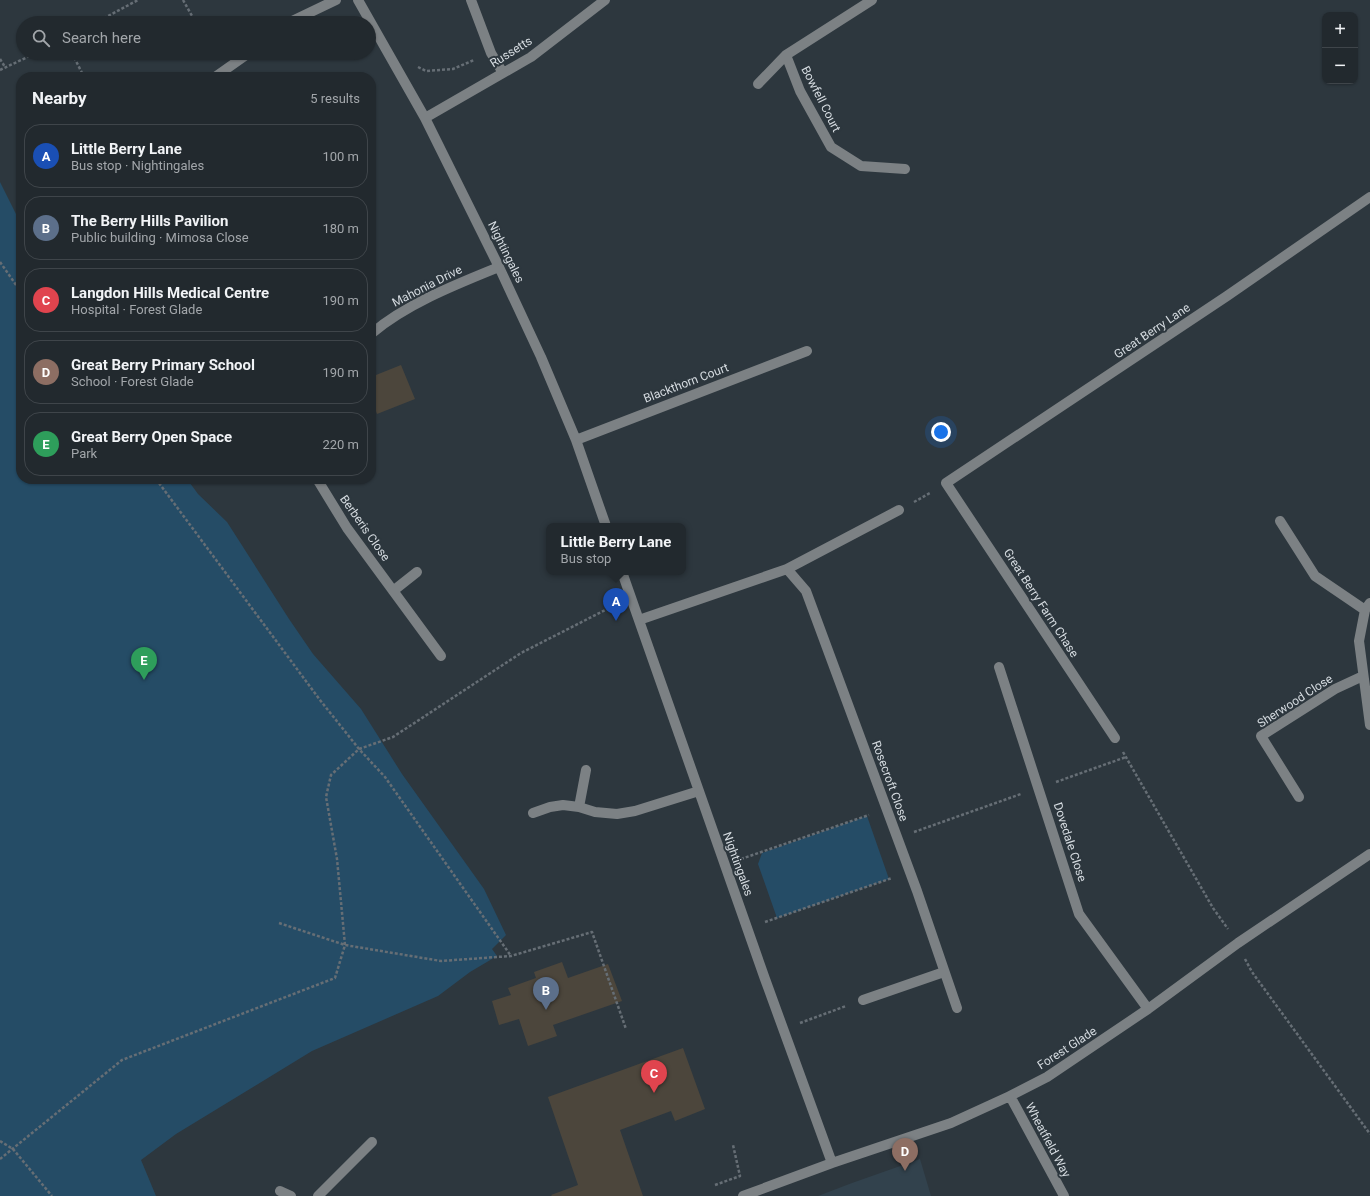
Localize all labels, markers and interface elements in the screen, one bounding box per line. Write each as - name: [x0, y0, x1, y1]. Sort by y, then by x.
- map controls: [1322, 12, 1358, 84]
- button: +: [1322, 12, 1358, 48]
- search box: [16, 16, 376, 60]
- icon: search: [30, 27, 52, 49]
- text: Search here: [62, 29, 141, 47]
- street label: Russetts: [487, 34, 535, 70]
- button: −: [1322, 48, 1358, 84]
- street label: Bowfell Court: [798, 64, 844, 134]
- text: Nearby: [32, 88, 87, 108]
- text: 5 results: [310, 91, 360, 106]
- text: Little Berry Lane: [71, 140, 182, 158]
- text: A: [42, 149, 50, 164]
- text: 100 m: [322, 149, 359, 164]
- text: Bus stop · Nightingales: [71, 158, 204, 173]
- text: The Berry Hills Pavilion: [71, 212, 228, 230]
- street label: Nightingales: [485, 219, 527, 285]
- text: B: [42, 221, 50, 236]
- text: 180 m: [322, 221, 359, 236]
- text: Public building · Mimosa Close: [71, 230, 249, 245]
- street label: Mahonia Drive: [390, 262, 464, 310]
- text: Langdon Hills Medical Centre: [71, 284, 269, 302]
- text: C: [42, 293, 50, 308]
- text: 190 m: [322, 293, 359, 308]
- street label: Great Berry Lane: [1111, 300, 1193, 362]
- text: Hospital · Forest Glade: [71, 302, 202, 317]
- text: Great Berry Primary School: [71, 356, 255, 374]
- street label: Blackthorn Court: [642, 360, 731, 406]
- text: D: [42, 365, 50, 380]
- text: 190 m: [322, 365, 359, 380]
- text: School · Forest Glade: [71, 374, 194, 389]
- your location: [931, 422, 951, 442]
- text: Great Berry Open Space: [71, 428, 232, 446]
- text: E: [42, 437, 50, 452]
- text: 220 m: [322, 437, 359, 452]
- text: Park: [71, 446, 97, 461]
- street label: Berberis Close: [337, 492, 393, 564]
- popup: [546, 523, 686, 575]
- text: Little Berry Lane: [561, 533, 671, 551]
- street label: Great Berry Farm Chase: [1001, 546, 1081, 660]
- text: Bus stop: [561, 551, 611, 566]
- pin: A: [603, 588, 629, 621]
- pin: E: [131, 647, 157, 680]
- street label: Sherwood Close: [1255, 671, 1335, 731]
- street label: Rosecroft Close: [869, 739, 911, 823]
- street label: Dovedale Close: [1051, 801, 1089, 883]
- street label: Nightingales: [720, 830, 756, 898]
- pin: B: [533, 977, 559, 1010]
- street label: Forest Glade: [1035, 1024, 1099, 1072]
- pin: C: [641, 1060, 667, 1093]
- street label: Wheatfield Way: [1022, 1100, 1074, 1180]
- pin: D: [892, 1138, 918, 1171]

